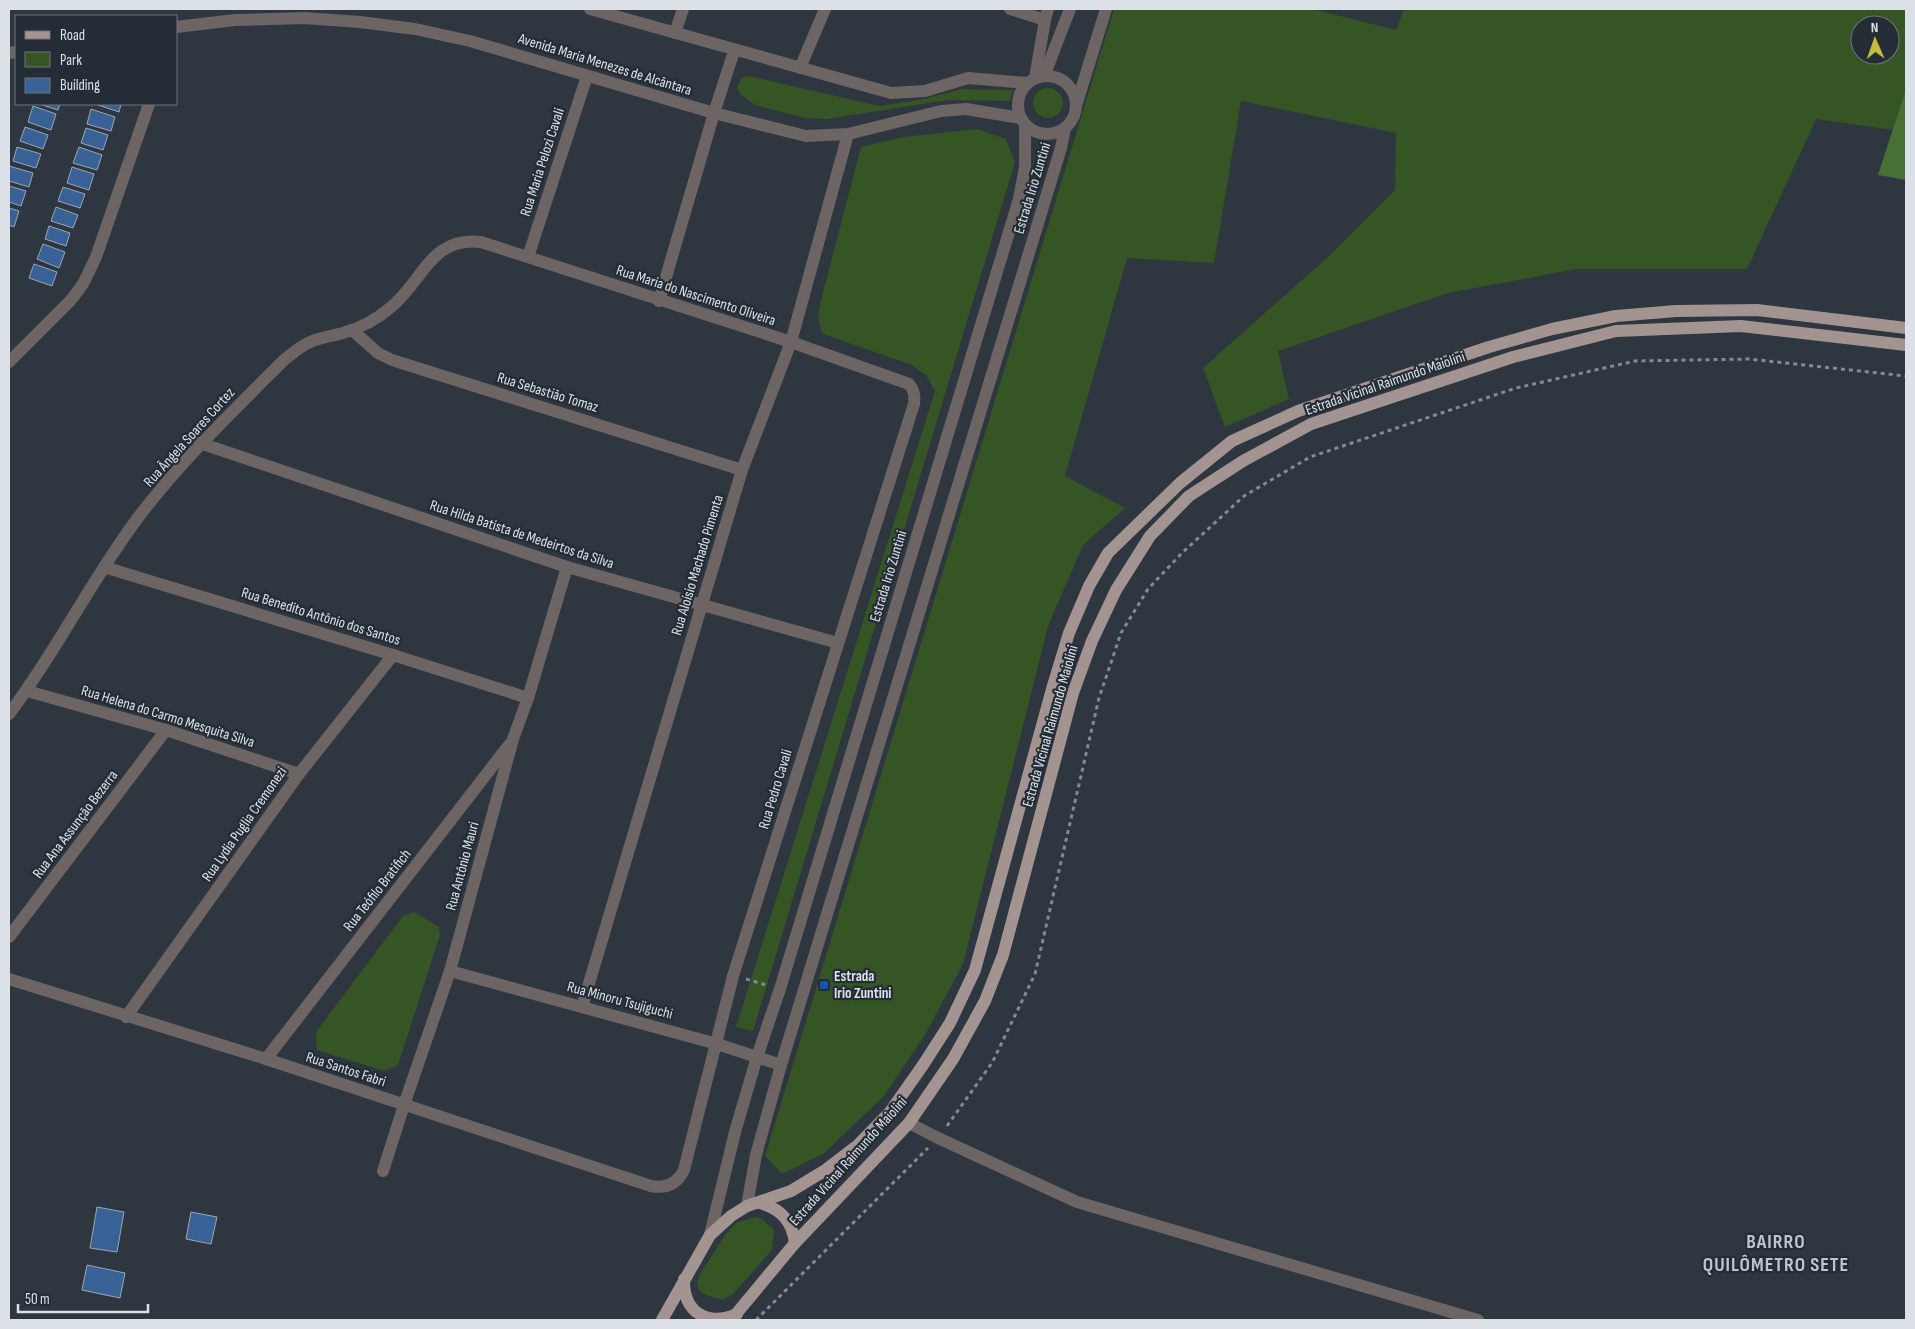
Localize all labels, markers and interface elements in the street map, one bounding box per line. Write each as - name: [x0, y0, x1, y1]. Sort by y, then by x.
- legend: [15, 15, 178, 105]
- north arrow: [1850, 15, 1900, 65]
- text: N: [1871, 19, 1879, 36]
- text: Road: [60, 26, 85, 45]
- street label: Avenida Maria Menezes de Alcântara: [515, 29, 694, 100]
- text: Park: [60, 51, 82, 70]
- text: Building: [60, 76, 100, 95]
- street label: Rua Maria Pelozi Cavali: [516, 105, 569, 219]
- street label: Estrada Irio Zuntini: [1010, 140, 1055, 236]
- street label: Rua Maria do Nascimento Oliveira: [614, 261, 778, 330]
- street label: Estrada Vicinal Raimundo Maiolini: [1303, 347, 1468, 420]
- street label: Rua Sebastião Tomaz: [495, 368, 601, 417]
- street label: Rua Ângela Soares Cortez: [140, 383, 239, 491]
- street label: Rua Aloísio Machado Pimenta: [667, 492, 728, 638]
- street label: Rua Hilda Batista de Medeirtos da Silva: [427, 496, 616, 573]
- street label: Estrada Irio Zuntini: [866, 528, 911, 624]
- street label: Rua Benedito Antônio dos Santos: [239, 583, 403, 650]
- street label: Estrada Vicinal Raimundo Maiolini: [1018, 643, 1083, 809]
- street label: Rua Helena do Carmo Mesquita Silva: [79, 681, 257, 752]
- street label: Rua Pedro Cavali: [754, 747, 797, 831]
- street label: Rua Lydia Puglia Cremonezi: [198, 763, 291, 885]
- street label: Rua Ana Assunção Bezerra: [28, 766, 122, 882]
- street label: Rua Antônio Mauri: [442, 819, 484, 913]
- street label: Rua Teófilo Bratifich: [339, 845, 416, 935]
- place label: Estrada Irio Zuntini: [834, 967, 891, 1003]
- street label: Rua Minoru Tsujiguchi: [565, 977, 675, 1024]
- marker: Estrada Irio Zuntini: [818, 979, 830, 991]
- street label: Rua Santos Fabri: [303, 1048, 388, 1091]
- street label: Estrada Vicinal Raimundo Maiolini: [785, 1093, 912, 1230]
- district label: BAIRRO QUILÔMETRO SETE: [1703, 1230, 1849, 1277]
- scale bar: [18, 1282, 148, 1314]
- text: 50 m: [25, 1290, 50, 1309]

